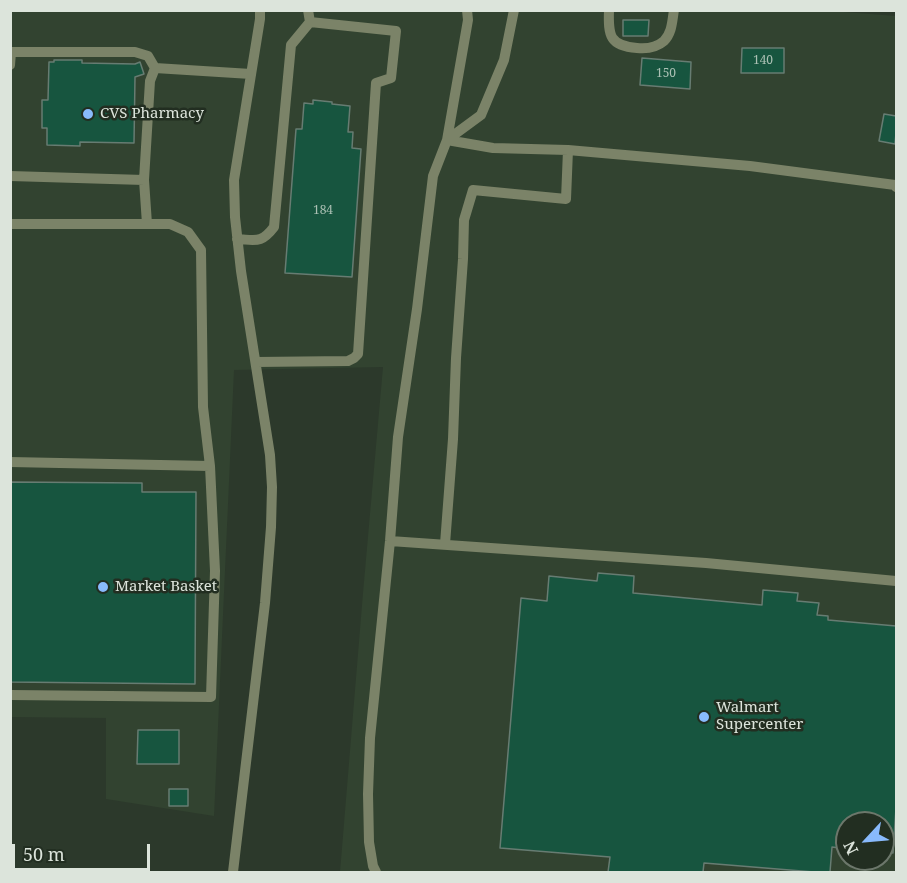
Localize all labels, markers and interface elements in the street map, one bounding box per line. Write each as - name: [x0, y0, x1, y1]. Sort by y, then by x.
- house number: 140: [753, 54, 773, 68]
- house number: 150: [656, 67, 676, 81]
- place label: CVS Pharmacy: [100, 105, 204, 123]
- marker: CVS Pharmacy: [81, 107, 95, 121]
- house number: 184: [313, 204, 333, 218]
- place label: Market Basket: [115, 578, 217, 596]
- marker: Market Basket: [96, 580, 110, 594]
- place label: Walmart Supercenter: [716, 699, 803, 734]
- marker: Walmart Supercenter: [697, 710, 711, 724]
- north arrow: [835, 811, 895, 871]
- scale bar: [15, 832, 153, 870]
- text: N: [838, 838, 863, 859]
- text: 50 m: [23, 842, 65, 866]

